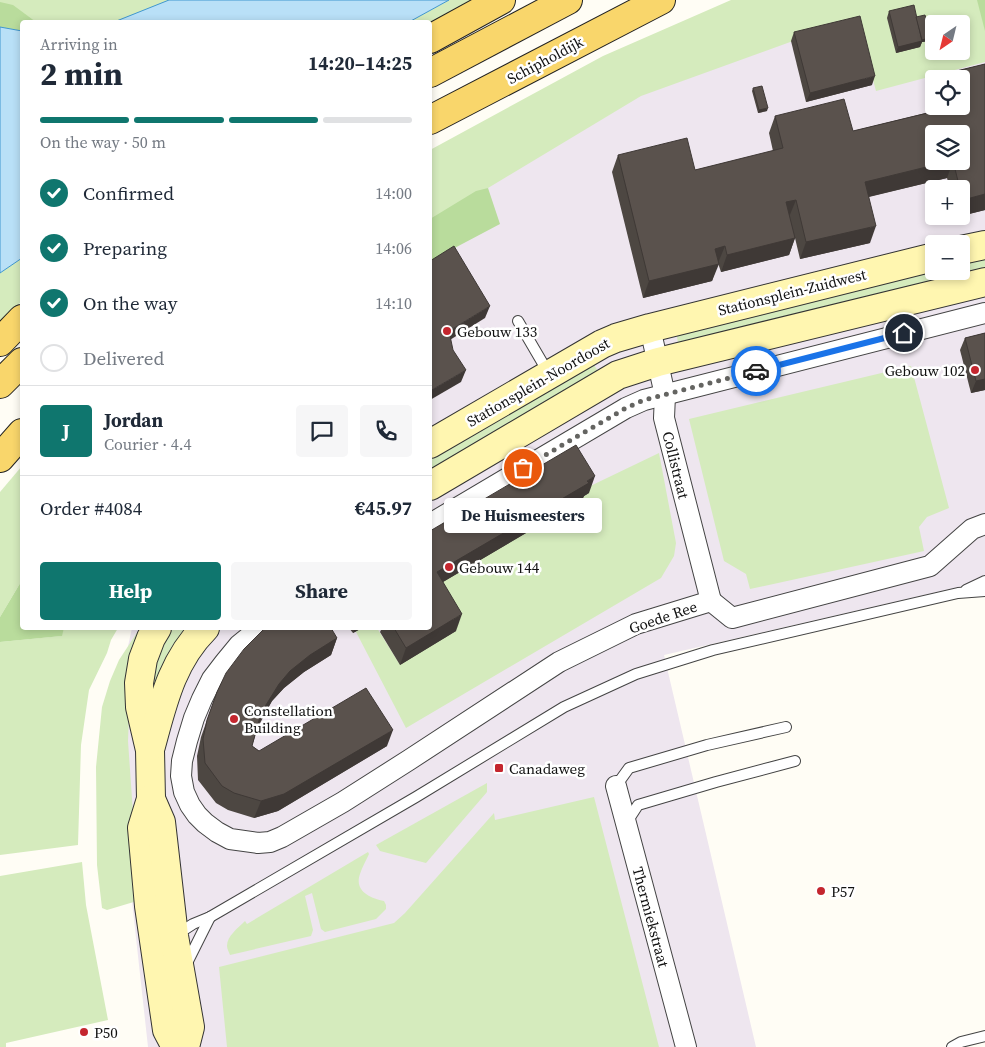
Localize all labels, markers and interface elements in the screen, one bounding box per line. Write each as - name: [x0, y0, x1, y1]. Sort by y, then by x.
- north arrow: [925, 15, 970, 60]
- map controls: [925, 15, 970, 280]
- street label: Schipholdijk: [503, 31, 588, 89]
- text: Arriving in: [40, 33, 118, 55]
- text: 14:20–14:25: [308, 50, 412, 76]
- text: 2 min: [40, 52, 123, 96]
- button: locate: [925, 70, 970, 115]
- button: layers: [925, 125, 970, 170]
- text: On the way · 50 m: [40, 131, 166, 153]
- icon: check: [40, 179, 68, 207]
- text: Confirmed: [83, 180, 174, 206]
- button: +: [925, 180, 970, 225]
- text: 14:00: [375, 182, 412, 204]
- icon: check: [40, 234, 68, 262]
- text: Preparing: [83, 235, 167, 261]
- button: −: [925, 235, 970, 280]
- text: 14:06: [375, 237, 412, 259]
- street label: Stationsplein-Zuidwest: [716, 263, 868, 321]
- icon: check: [40, 289, 68, 317]
- text: On the way: [83, 290, 178, 316]
- text: 14:10: [375, 292, 412, 314]
- pin: [883, 312, 925, 354]
- icon: home: [890, 319, 918, 347]
- place label: Gebouw 133: [457, 321, 537, 342]
- marker: Gebouw 133: [441, 325, 453, 337]
- street label: Stationsplein-Noordoost: [463, 332, 613, 432]
- text: Delivered: [83, 345, 164, 371]
- courier: [731, 346, 781, 396]
- icon: car: [742, 357, 770, 385]
- place label: Gebouw 102: [885, 360, 965, 381]
- marker: Gebouw 102: [969, 364, 981, 376]
- button: chat: [296, 405, 348, 457]
- button: phone: [360, 405, 412, 457]
- text: Jordan: [104, 407, 163, 433]
- text: J: [62, 418, 70, 444]
- street label: Collistraat: [658, 429, 695, 501]
- text: Courier · 4.4: [104, 433, 192, 455]
- pin: [502, 447, 544, 489]
- icon: bag: [509, 454, 537, 482]
- text: Order #4084: [40, 495, 142, 521]
- text: €45.97: [355, 495, 412, 521]
- callout: De Huismeesters: [444, 498, 602, 533]
- text: De Huismeesters: [461, 504, 585, 526]
- place label: Gebouw 144: [459, 557, 540, 578]
- marker: Gebouw 144: [443, 561, 455, 573]
- button: Help: [40, 562, 221, 620]
- button: Share: [231, 562, 412, 620]
- street label: Goede Ree: [626, 595, 700, 638]
- place label: Constellation Building: [244, 700, 333, 738]
- marker: Constellation Building: [228, 713, 240, 725]
- place label: Canadaweg: [509, 758, 585, 779]
- marker: Canadaweg: [493, 762, 505, 774]
- street label: Thermiekstraat: [627, 864, 675, 970]
- place label: P57: [831, 881, 855, 902]
- marker: P57: [815, 885, 827, 897]
- place label: P50: [94, 1022, 118, 1043]
- marker: P50: [78, 1026, 90, 1038]

